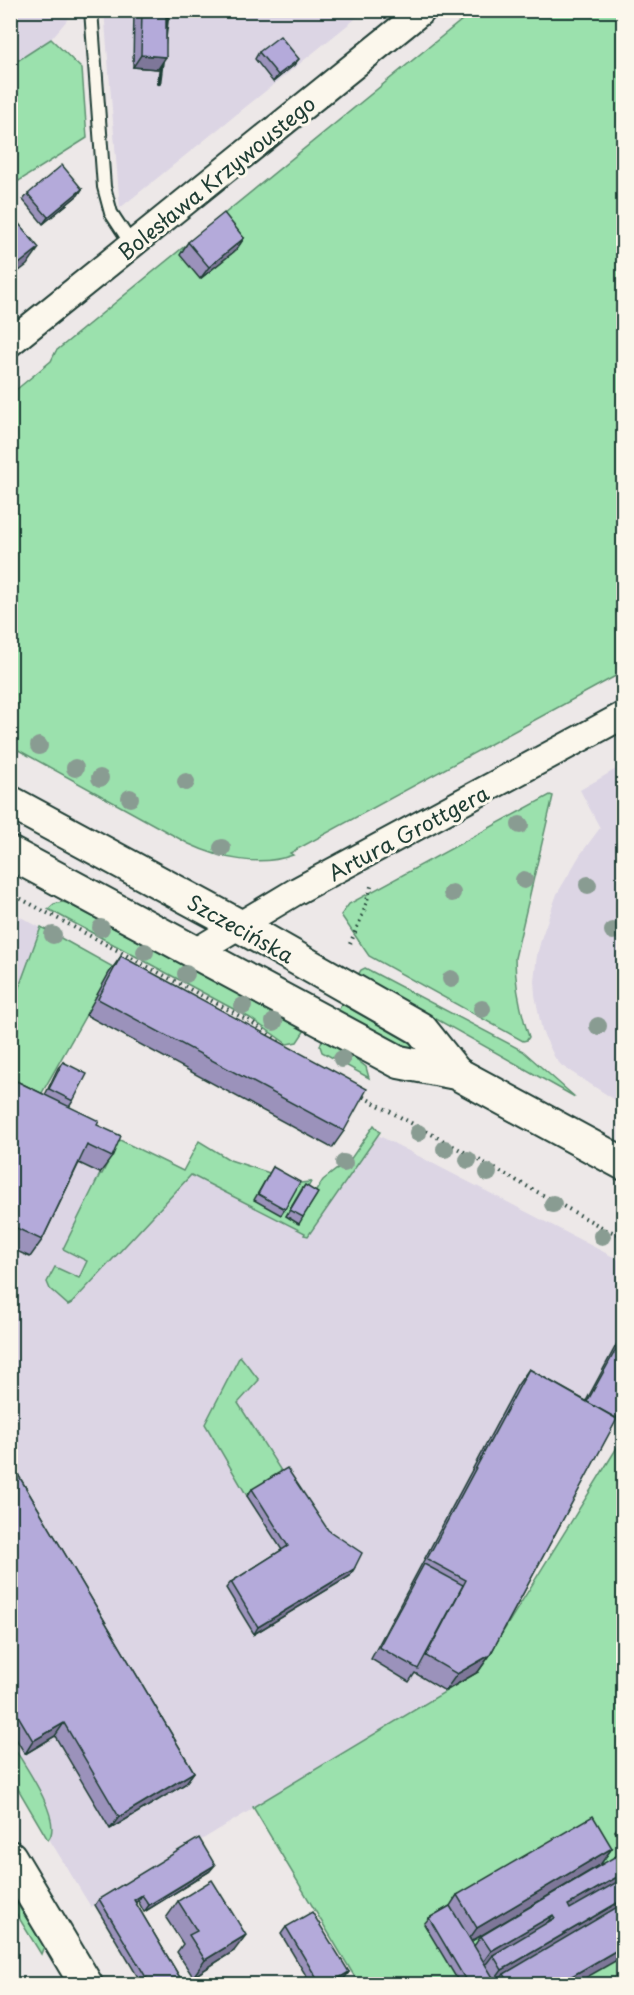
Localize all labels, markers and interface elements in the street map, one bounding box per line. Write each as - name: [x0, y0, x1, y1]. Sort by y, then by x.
- street label: Bolesława Krzywoustego: [110, 87, 322, 267]
- street label: Artura Grottgera: [322, 776, 494, 888]
- street label: Szczecińska: [182, 885, 300, 971]

